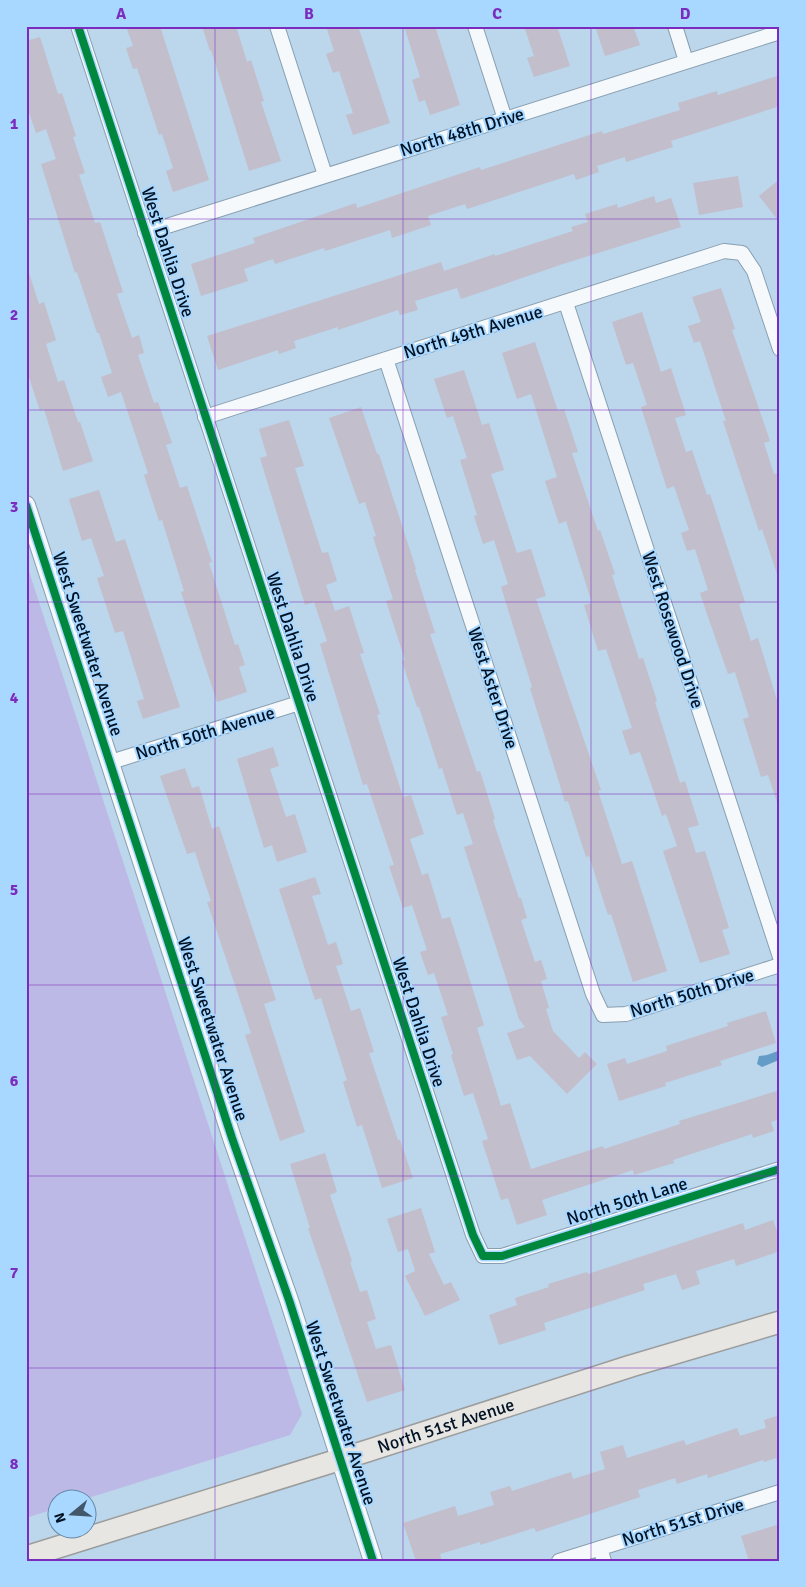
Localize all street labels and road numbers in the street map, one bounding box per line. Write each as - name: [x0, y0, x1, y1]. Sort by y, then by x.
- street label: North 48th Drive: [397, 103, 527, 161]
- street label: West Dahlia Drive: [137, 184, 199, 320]
- street label: North 49th Avenue: [401, 300, 545, 364]
- street label: West Sweetwater Avenue: [48, 549, 128, 739]
- street label: West Rosewood Drive: [637, 549, 709, 711]
- street label: West Dahlia Drive: [262, 569, 324, 705]
- street label: West Aster Drive: [463, 624, 523, 752]
- street label: North 50th Avenue: [133, 701, 277, 765]
- street label: West Sweetwater Avenue: [173, 934, 253, 1124]
- street label: West Dahlia Drive: [388, 954, 450, 1090]
- street label: North 50th Drive: [627, 964, 757, 1022]
- street label: North 50th Lane: [564, 1172, 690, 1230]
- street label: West Sweetwater Avenue: [301, 1318, 381, 1508]
- street label: North 51st Avenue: [375, 1393, 517, 1458]
- street label: North 51st Drive: [619, 1493, 747, 1551]

